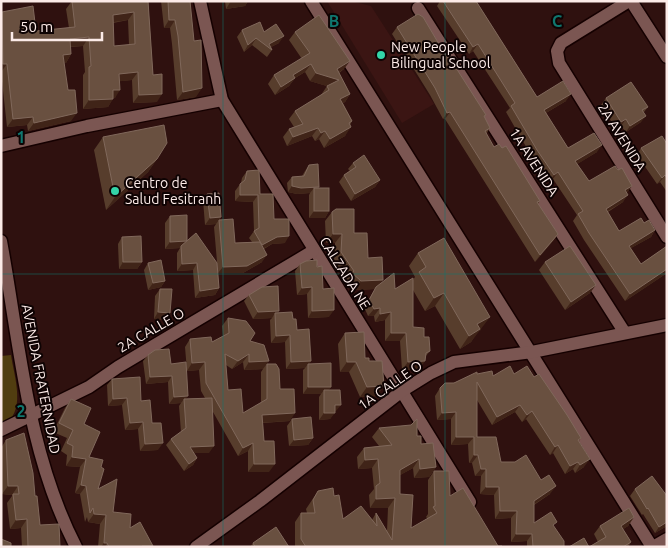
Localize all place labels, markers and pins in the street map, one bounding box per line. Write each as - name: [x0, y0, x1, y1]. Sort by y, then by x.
- place label: New People Bilingual School: [391, 39, 491, 71]
- marker: New People Bilingual School: [375, 49, 387, 61]
- place label: Centro de Salud Fesitranh: [125, 175, 221, 207]
- marker: Centro de Salud Fesitranh: [109, 185, 121, 197]

